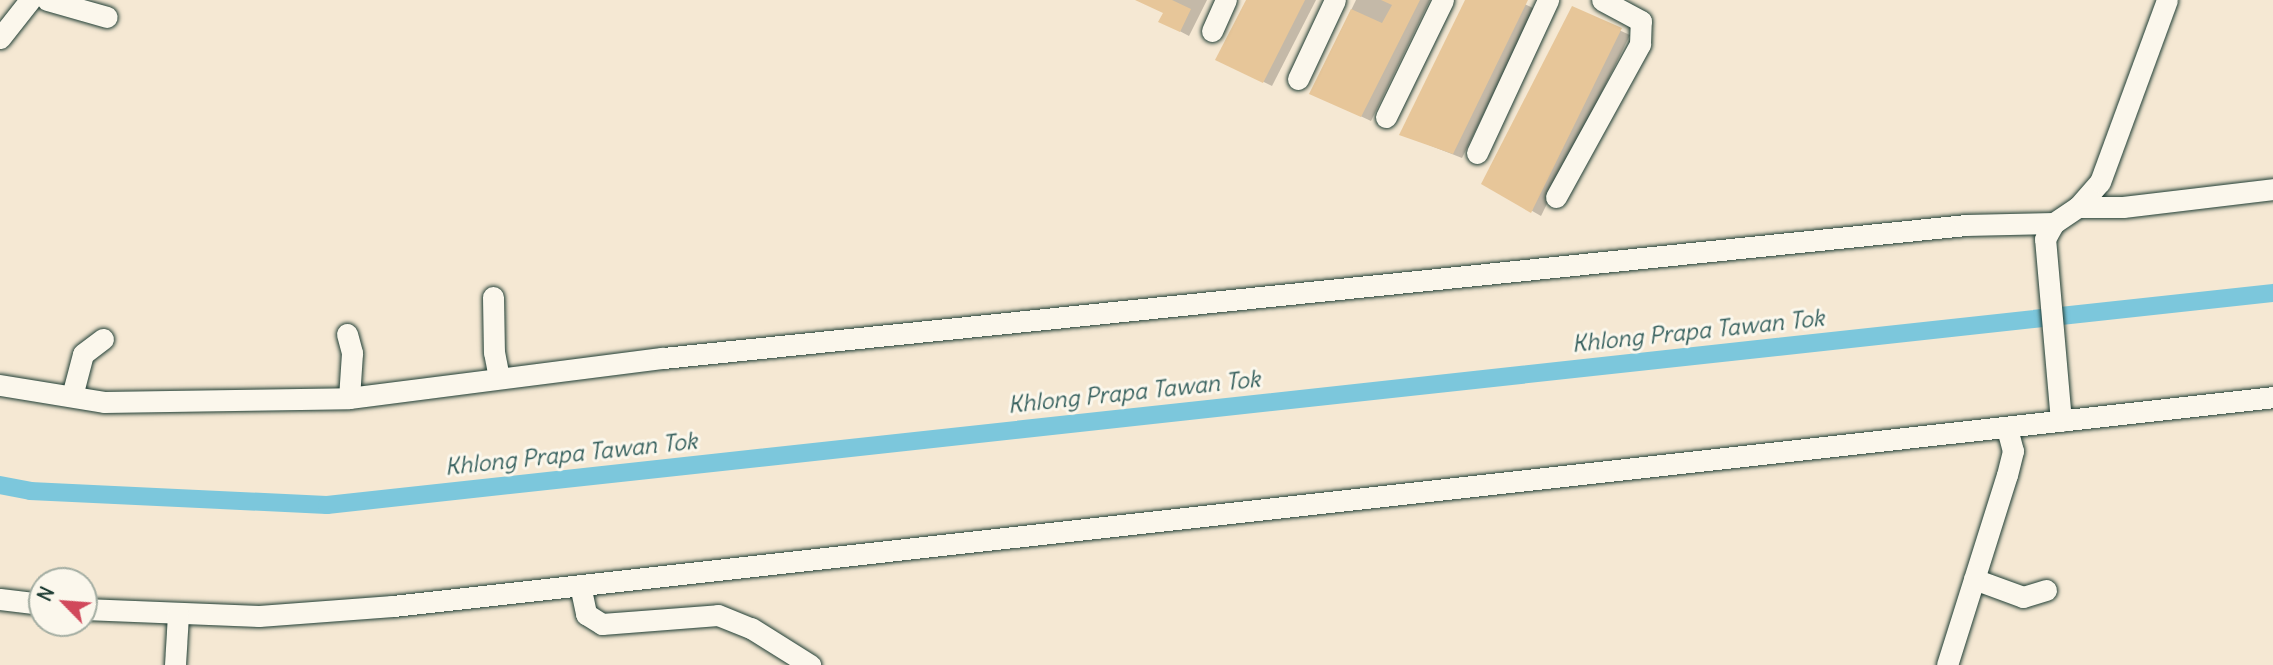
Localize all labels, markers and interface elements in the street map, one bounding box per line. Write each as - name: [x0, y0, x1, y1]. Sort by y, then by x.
- water label: Khlong Prapa Tawan Tok: [1570, 304, 1826, 358]
- water label: Khlong Prapa Tawan Tok: [1006, 365, 1262, 419]
- water label: Khlong Prapa Tawan Tok: [443, 427, 699, 481]
- north arrow: [28, 567, 98, 637]
- text: N: [32, 583, 59, 605]

